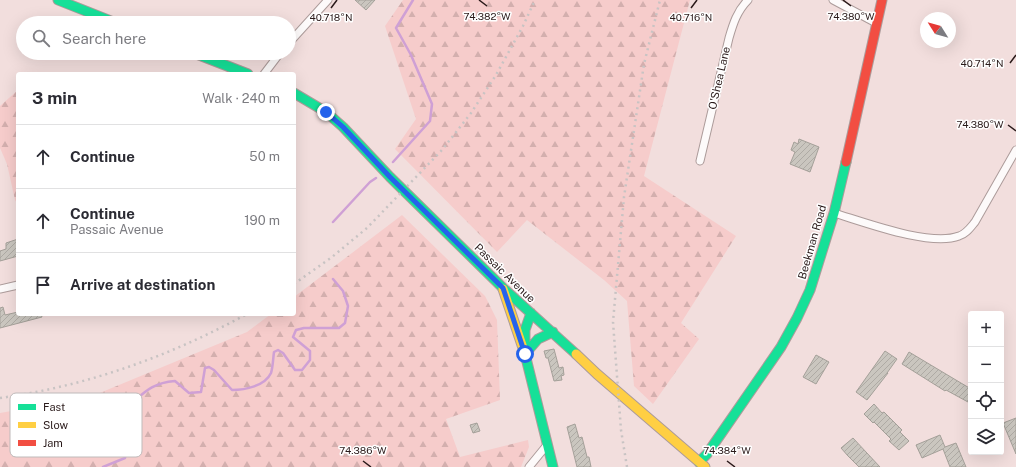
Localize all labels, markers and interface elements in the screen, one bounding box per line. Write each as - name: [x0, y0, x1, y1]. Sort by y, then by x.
- text: 74.382°W: [463, 10, 511, 22]
- text: 74.380°W: [827, 10, 875, 22]
- text: 40.718°N: [309, 11, 353, 23]
- text: 40.716°N: [670, 11, 712, 23]
- north arrow: [920, 12, 956, 48]
- search box: [16, 16, 296, 60]
- icon: search: [30, 27, 52, 49]
- text: Search here: [62, 30, 146, 47]
- street label: O'Shea Lane: [706, 45, 732, 111]
- text: 40.714°N: [961, 57, 1003, 69]
- text: 3 min: [32, 88, 77, 108]
- text: Walk · 240 m: [202, 91, 280, 106]
- route end: [317, 103, 335, 121]
- text: 74.380°W: [956, 118, 1004, 130]
- icon: ahead: [32, 146, 54, 168]
- text: Continue: [70, 148, 135, 165]
- text: 50 m: [249, 149, 280, 164]
- street label: Beekman Road: [796, 203, 828, 281]
- text: Continue: [70, 205, 135, 222]
- icon: ahead: [32, 210, 54, 232]
- text: 190 m: [244, 213, 280, 228]
- text: Passaic Avenue: [70, 222, 164, 237]
- street label: Passaic Avenue: [472, 241, 538, 305]
- icon: arrive: [32, 274, 54, 296]
- text: Arrive at destination: [70, 276, 215, 293]
- map controls: [968, 311, 1004, 455]
- button: +: [968, 311, 1004, 347]
- route start: [516, 345, 534, 363]
- button: −: [968, 347, 1004, 383]
- button: locate: [968, 383, 1004, 419]
- legend: [10, 393, 142, 457]
- text: Fast: [43, 401, 65, 413]
- text: Slow: [43, 419, 69, 431]
- button: layers: [968, 419, 1004, 455]
- text: Jam: [43, 437, 63, 449]
- text: 74.386°W: [339, 444, 387, 456]
- text: 74.384°W: [703, 444, 751, 456]

